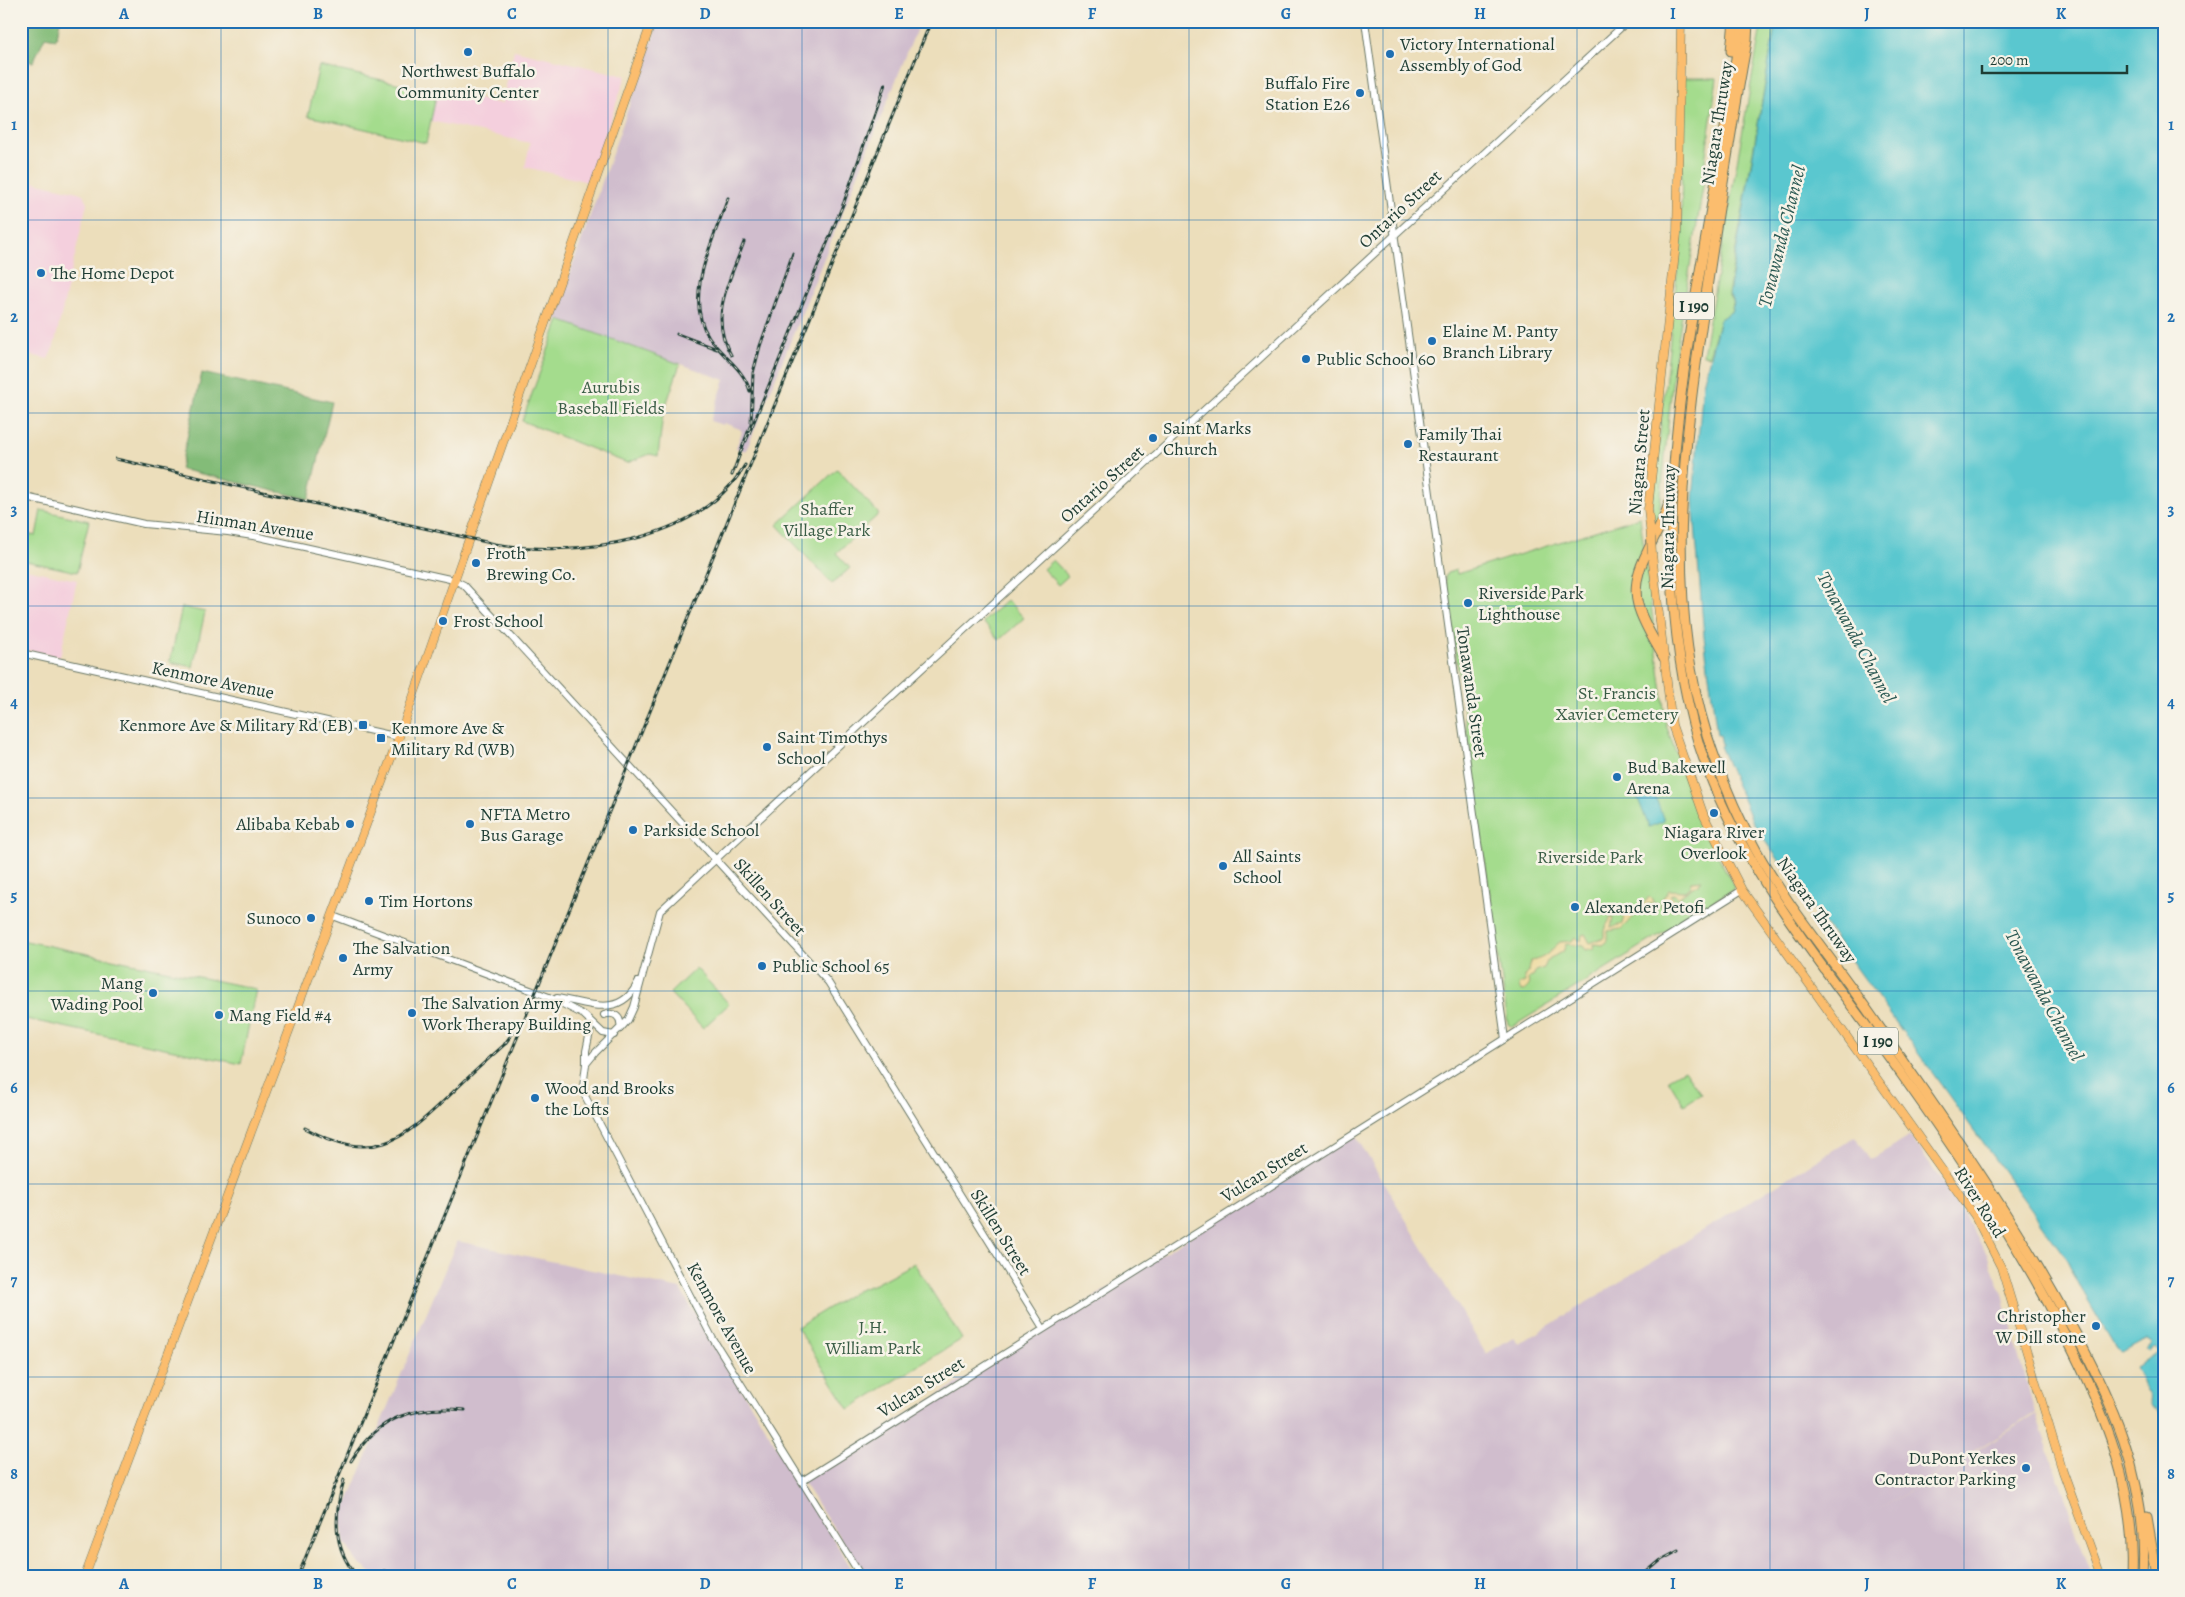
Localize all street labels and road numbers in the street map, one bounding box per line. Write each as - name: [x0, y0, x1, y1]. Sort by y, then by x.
- street label: Niagara Thruway: [1695, 58, 1739, 187]
- street label: Ontario Street: [1353, 164, 1447, 254]
- road number: I 190: [1674, 292, 1714, 320]
- street label: Niagara Street: [1622, 408, 1656, 516]
- street label: Ontario Street: [1055, 440, 1149, 528]
- street label: Niagara Thruway: [1655, 463, 1681, 590]
- street label: Hinman Avenue: [194, 504, 316, 546]
- street label: Tonawanda Street: [1451, 625, 1493, 759]
- street label: Kenmore Avenue: [150, 655, 276, 705]
- street label: Niagara Thruway: [1771, 852, 1863, 969]
- street label: Skillen Street: [728, 853, 812, 941]
- road number: I 190: [1858, 1028, 1898, 1054]
- street label: Vulcan Street: [1215, 1136, 1312, 1209]
- street label: River Road: [1949, 1162, 2011, 1242]
- street label: Skillen Street: [965, 1184, 1037, 1280]
- street label: Kenmore Avenue: [681, 1258, 763, 1378]
- street label: Vulcan Street: [872, 1351, 969, 1424]

